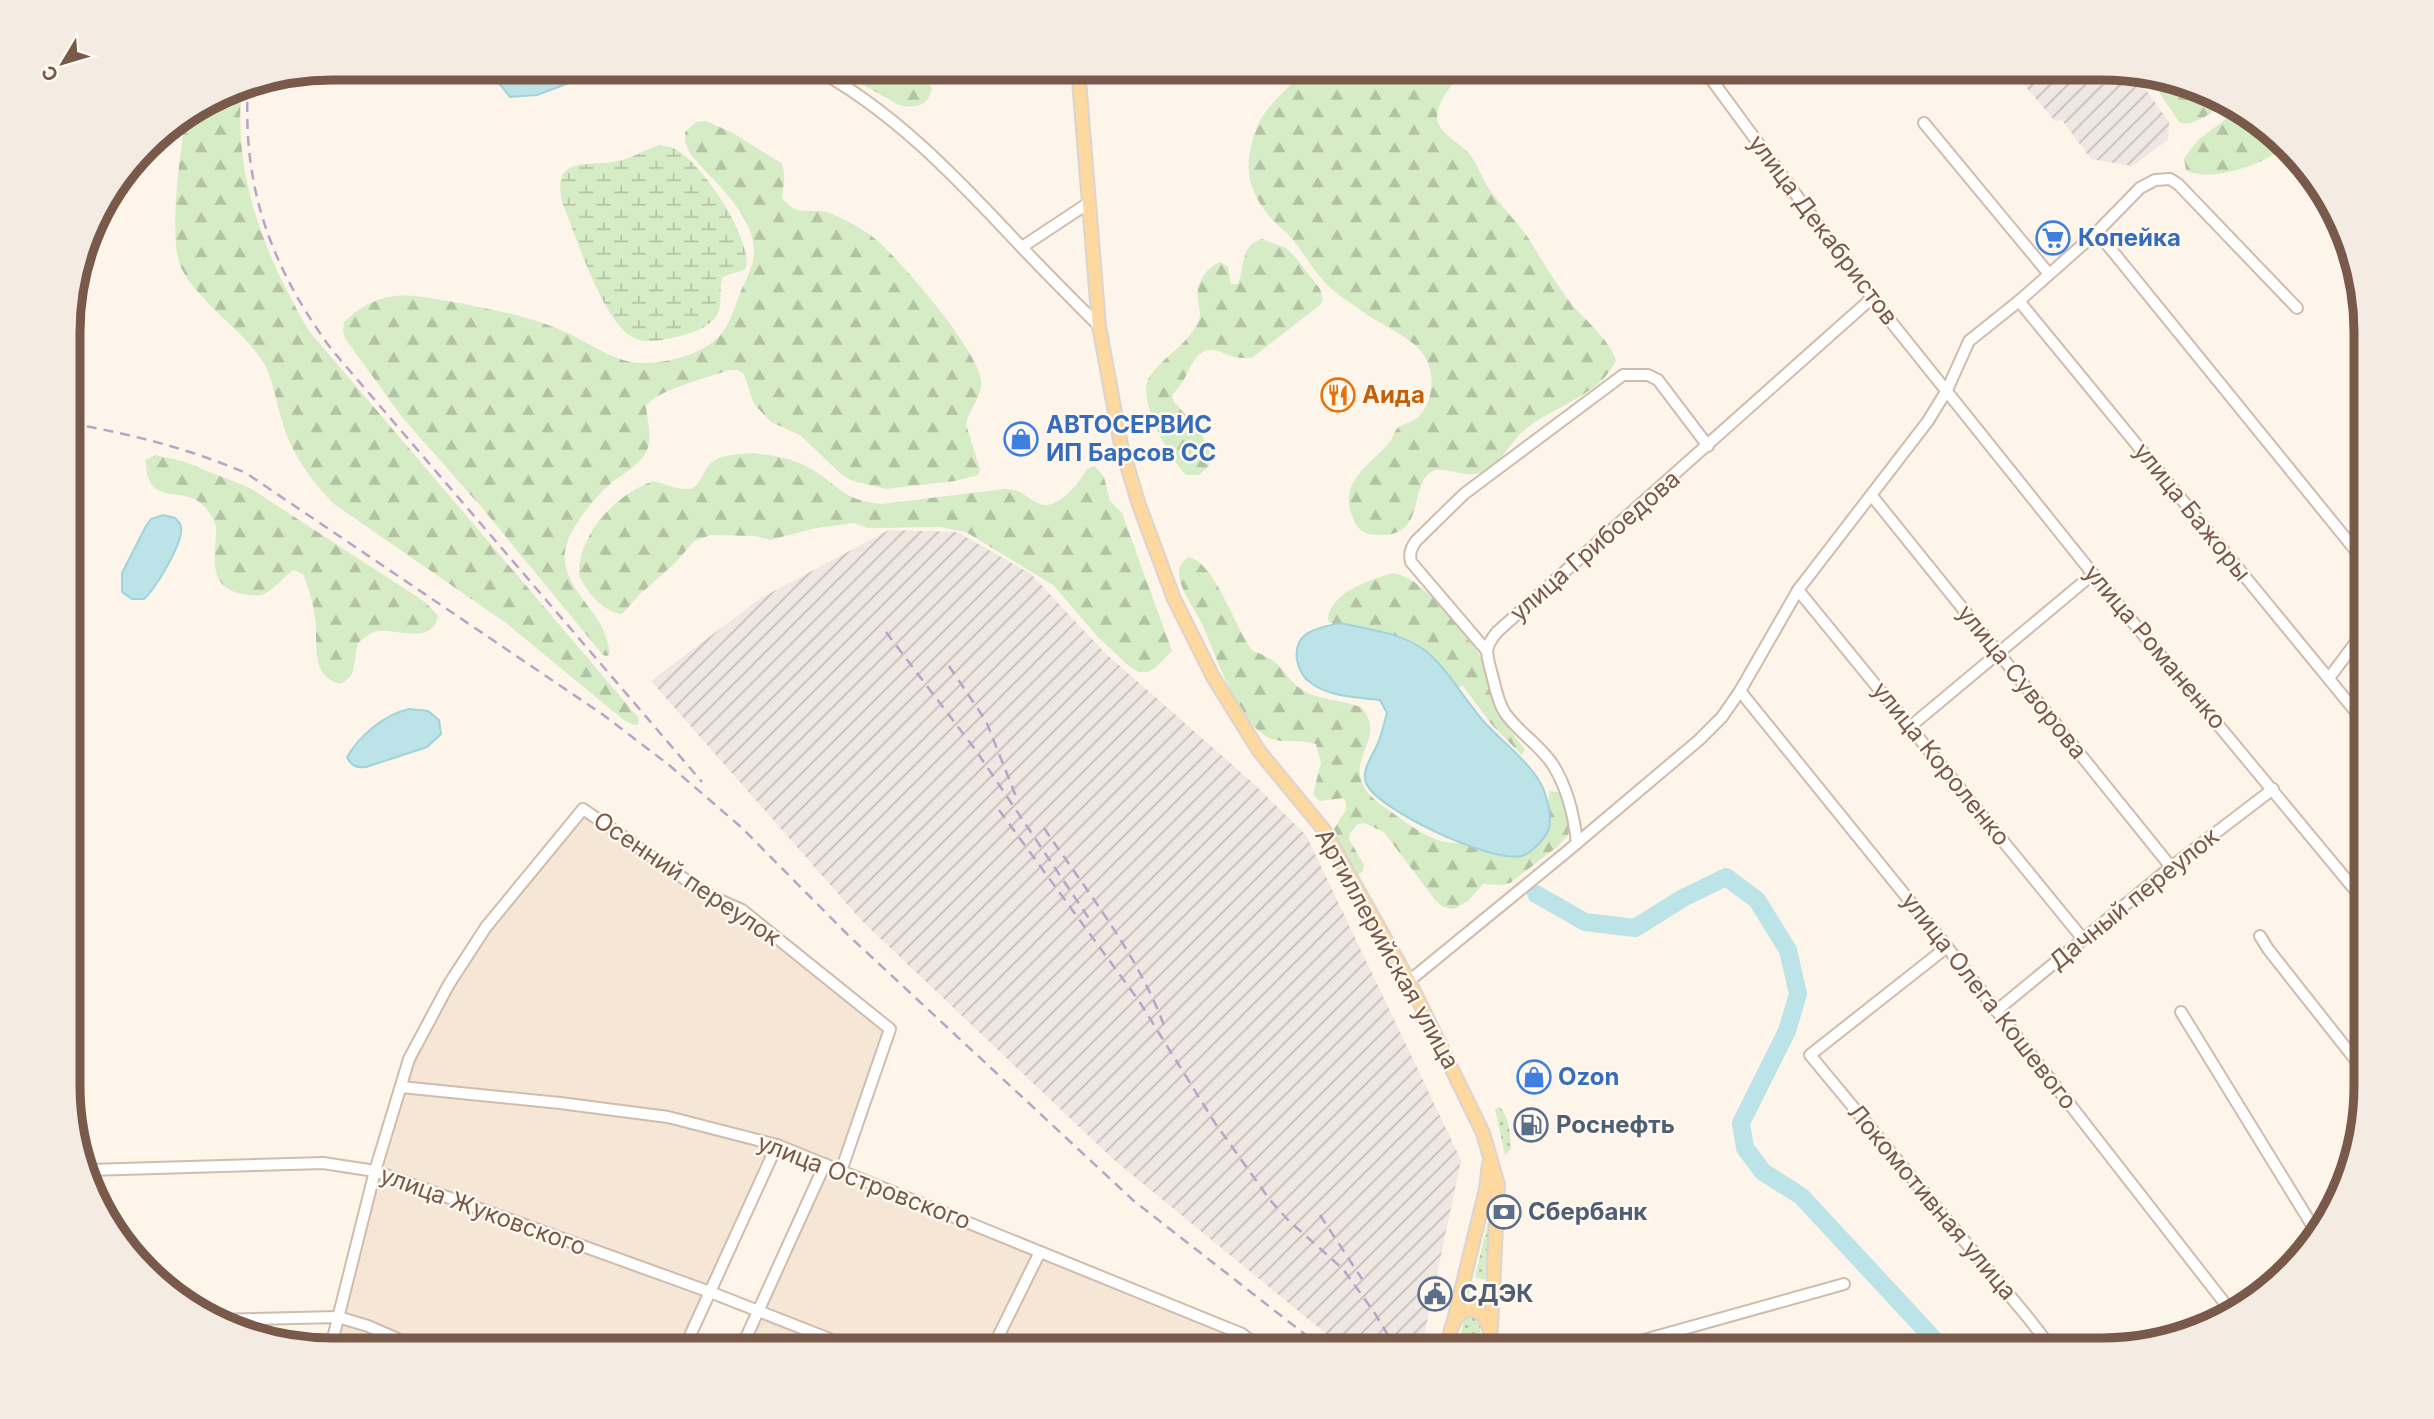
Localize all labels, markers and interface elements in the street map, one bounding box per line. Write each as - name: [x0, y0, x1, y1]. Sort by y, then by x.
- north arrow: [28, 28, 98, 98]
- text: С: [37, 61, 63, 86]
- street label: улица Декабристов: [1742, 129, 1904, 331]
- supermarket icon: Копейка: [2034, 219, 2072, 257]
- place label: Копейка: [2078, 223, 2181, 252]
- restaurant icon: Аида: [1319, 376, 1357, 414]
- place label: Аида: [1362, 380, 1425, 409]
- place label: АВТОСЕРВИС ИП Барсов СС: [1046, 410, 1216, 467]
- shop icon: АВТОСЕРВИС ИП Барсов СС: [1002, 420, 1040, 458]
- street label: улица Бажоры: [2128, 437, 2257, 587]
- street label: улица Грибоедова: [1504, 464, 1685, 627]
- street label: улица Романенко: [2078, 559, 2233, 735]
- street label: улица Суворова: [1951, 599, 2093, 765]
- street label: улица Короленко: [1866, 676, 2016, 851]
- street label: Осенний переулок: [588, 805, 786, 952]
- street label: Дачный переулок: [2043, 821, 2224, 976]
- street label: Артиллерийская улица: [1309, 824, 1466, 1074]
- street label: улица Олега Кошевого: [1896, 886, 2083, 1115]
- shop icon: Ozon: [1515, 1058, 1553, 1096]
- place label: Ozon: [1558, 1062, 1619, 1091]
- street label: Локомотивная улица: [1842, 1098, 2023, 1306]
- fuel station icon: Роснефть: [1512, 1106, 1550, 1144]
- place label: Роснефть: [1556, 1110, 1675, 1139]
- street label: улица Островского: [753, 1127, 975, 1236]
- street label: улица Жуковского: [376, 1160, 590, 1261]
- bank icon: Сбербанк: [1485, 1193, 1523, 1231]
- place label: Сбербанк: [1528, 1197, 1647, 1226]
- public building icon: СДЭК: [1416, 1275, 1454, 1313]
- place label: СДЭК: [1460, 1279, 1534, 1308]

